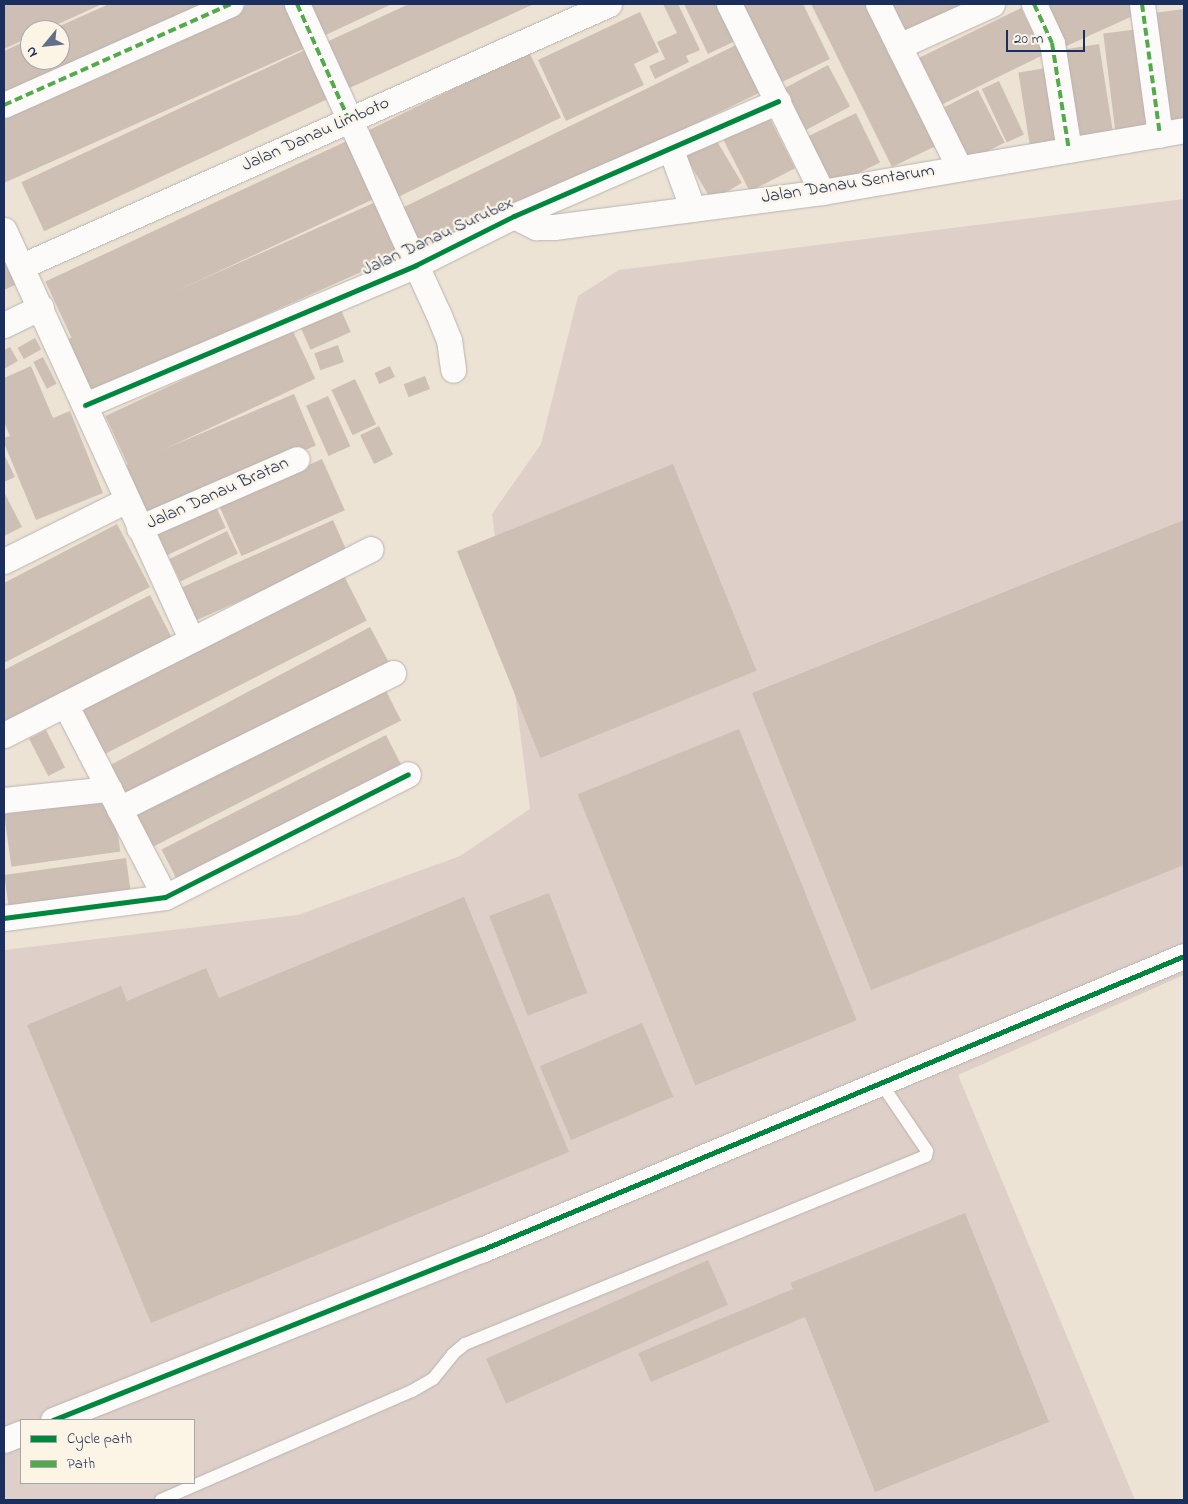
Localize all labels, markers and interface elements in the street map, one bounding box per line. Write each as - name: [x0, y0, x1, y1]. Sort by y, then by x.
- north arrow: [20, 20, 70, 70]
- scale bar: [1008, 20, 1087, 52]
- text: 20 m: [1014, 28, 1043, 50]
- text: N: [21, 43, 44, 61]
- street label: Jalan Danau Limboto: [239, 93, 393, 177]
- street label: Jalan Danau Sentarum: [760, 161, 936, 209]
- street label: Jalan Danau Surubex: [359, 193, 517, 281]
- street label: Jalan Danau Bratan: [144, 453, 292, 535]
- legend: [20, 1419, 195, 1484]
- text: Cycle path: [67, 1428, 132, 1450]
- text: Path: [67, 1453, 95, 1475]

